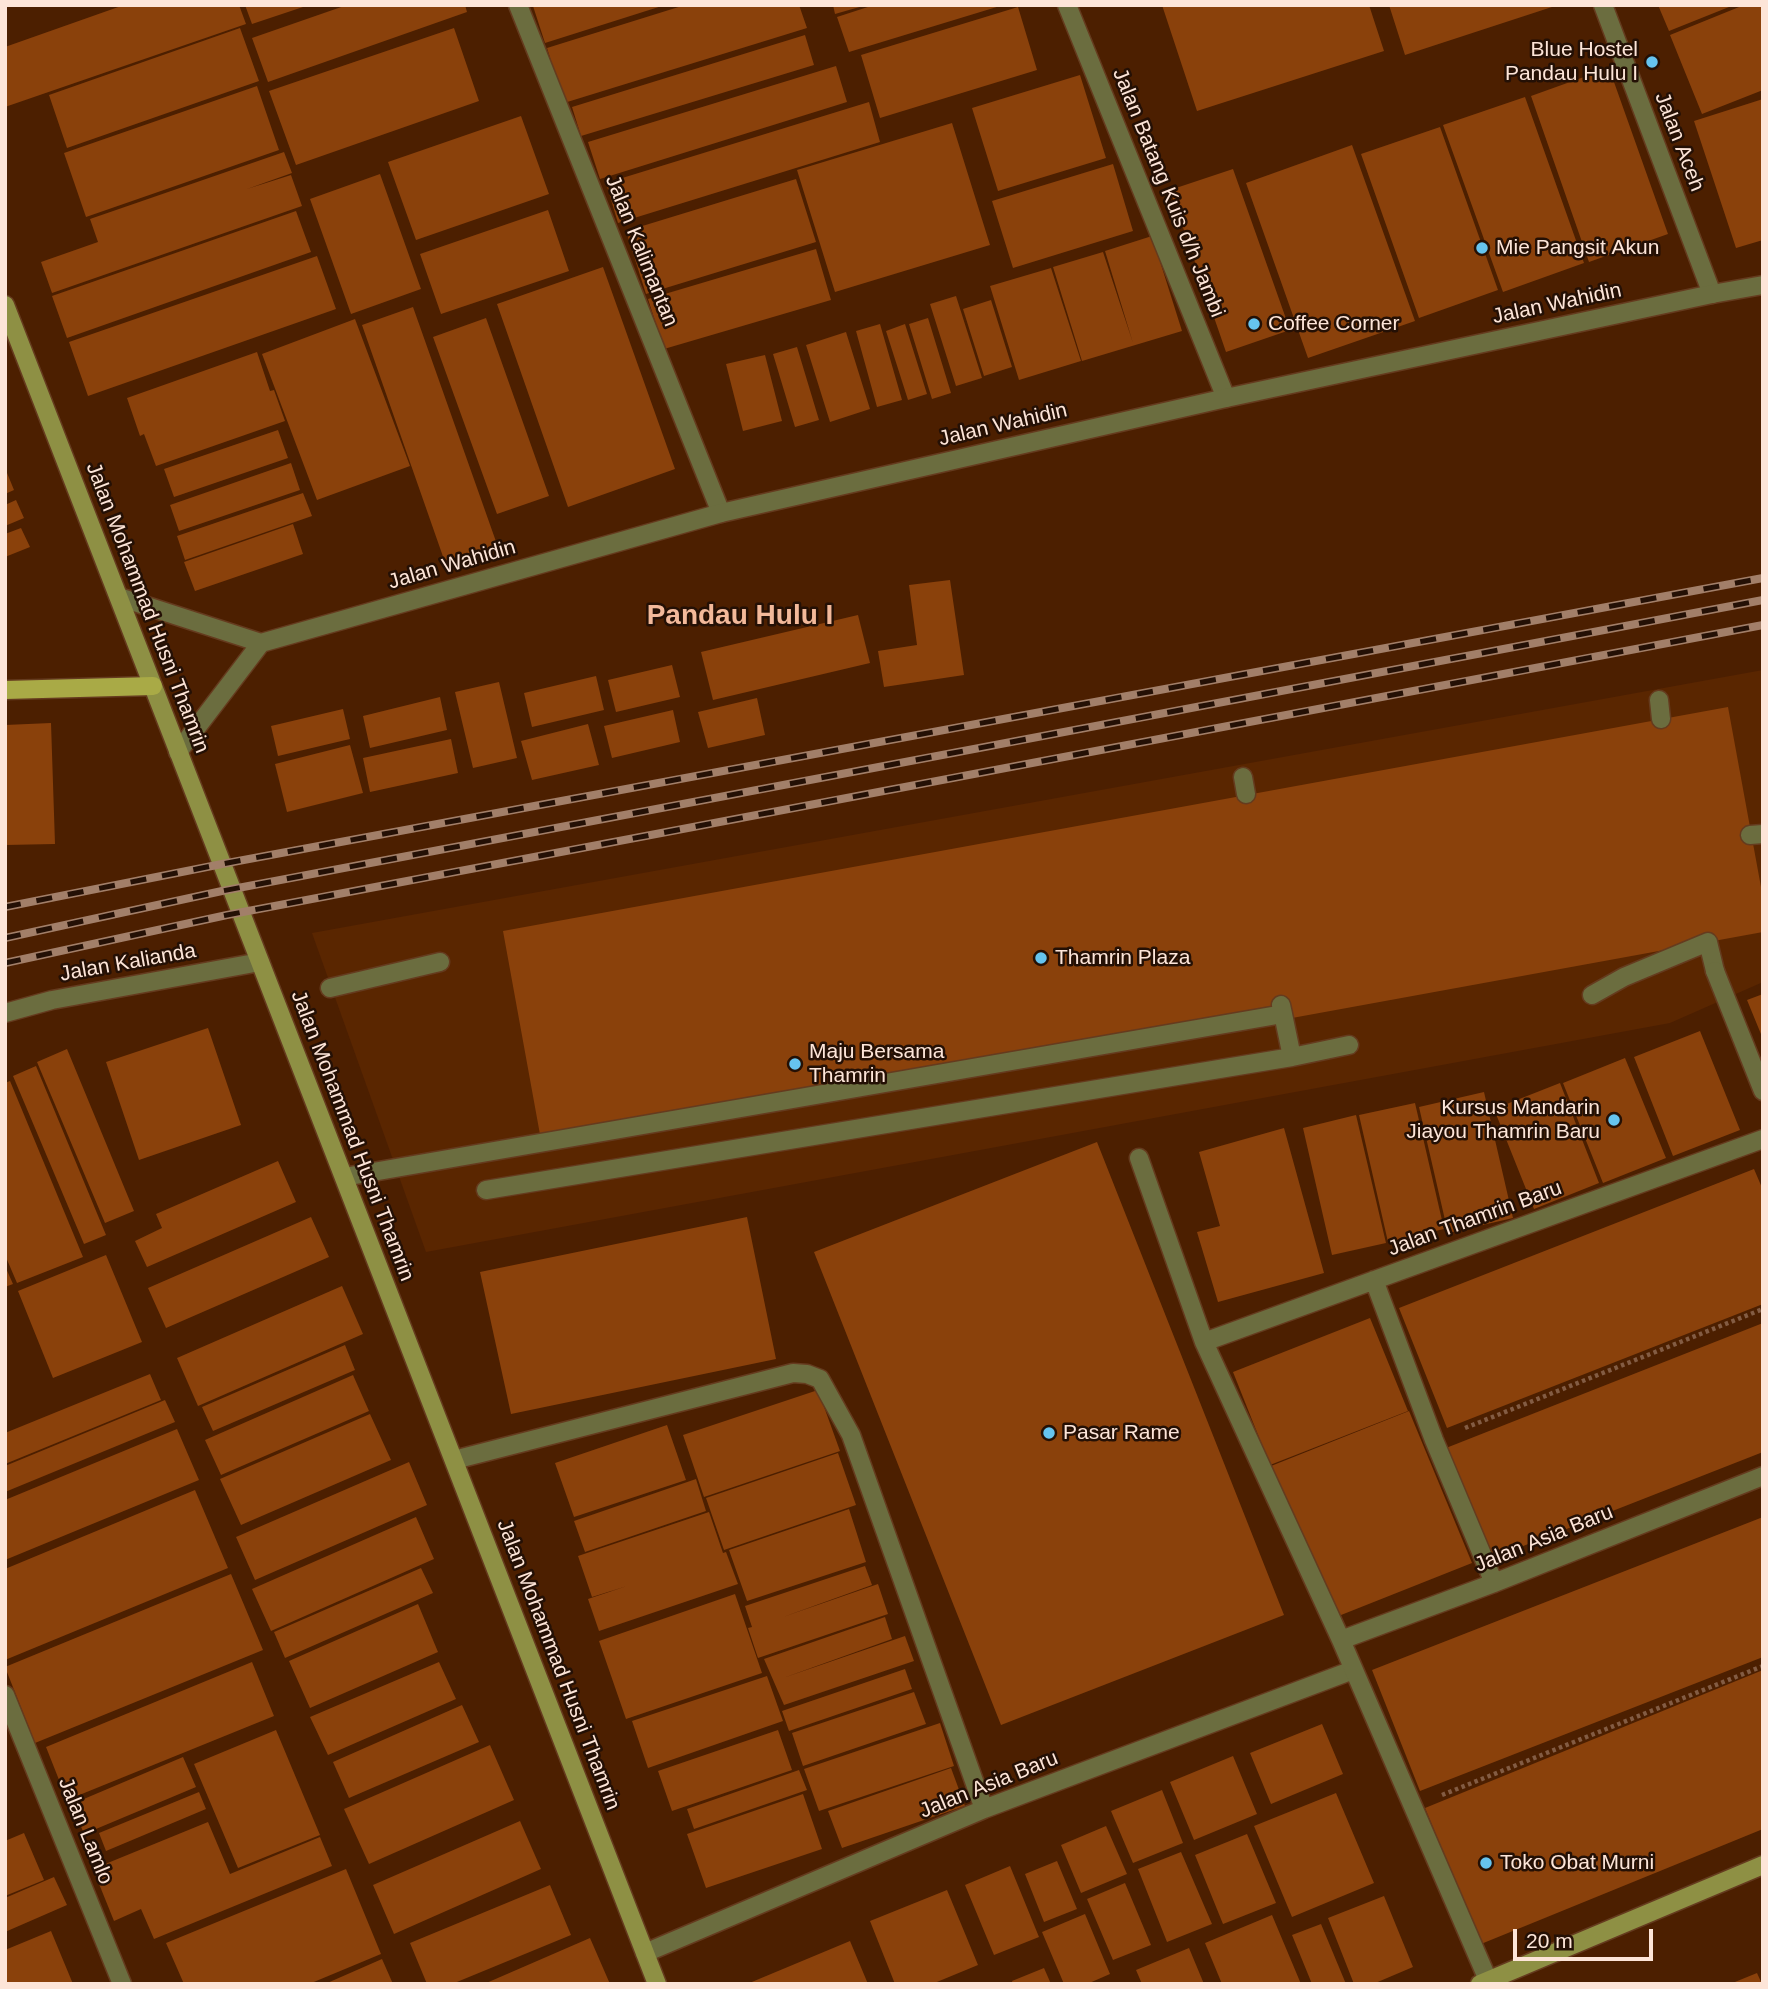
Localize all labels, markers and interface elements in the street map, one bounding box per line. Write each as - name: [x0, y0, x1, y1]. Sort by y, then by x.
- place label: Blue Hostel Pandau Hulu I: [1505, 37, 1638, 87]
- marker: Blue Hostel Pandau Hulu I: [1644, 54, 1660, 70]
- street label: Jalan Batang Kuis d/h Jambi: [1106, 65, 1230, 321]
- street label: Jalan Aceh: [1649, 89, 1709, 195]
- street label: Jalan Kalimantan: [599, 172, 683, 330]
- place label: Mie Pangsit Akun: [1496, 235, 1659, 261]
- marker: Mie Pangsit Akun: [1474, 240, 1490, 256]
- street label: Jalan Wahidin: [1490, 278, 1624, 330]
- place label: Coffee Corner: [1268, 311, 1400, 337]
- marker: Coffee Corner: [1246, 316, 1262, 332]
- street label: Jalan Wahidin: [936, 398, 1070, 452]
- street label: Jalan Mohammad Husni Thamrin: [80, 459, 214, 757]
- street label: Jalan Wahidin: [386, 535, 518, 595]
- district label: Pandau Hulu I: [647, 599, 833, 633]
- street label: Jalan Kalianda: [58, 939, 198, 987]
- place label: Thamrin Plaza: [1055, 945, 1190, 971]
- marker: Thamrin Plaza: [1033, 950, 1049, 966]
- street label: Jalan Mohammad Husni Thamrin: [285, 987, 419, 1285]
- place label: Maju Bersama Thamrin: [809, 1039, 944, 1089]
- marker: Maju Bersama Thamrin: [787, 1056, 803, 1072]
- place label: Kursus Mandarin Jiayou Thamrin Baru: [1406, 1095, 1600, 1145]
- marker: Kursus Mandarin Jiayou Thamrin Baru: [1606, 1112, 1622, 1128]
- street label: Jalan Thamrin Baru: [1385, 1176, 1565, 1262]
- place label: Pasar Rame: [1063, 1420, 1180, 1446]
- marker: Pasar Rame: [1041, 1425, 1057, 1441]
- street label: Jalan Asia Baru: [1471, 1500, 1617, 1578]
- street label: Jalan Mohammad Husni Thamrin: [491, 1516, 625, 1814]
- street label: Jalan Asia Baru: [916, 1746, 1062, 1824]
- street label: Jalan Lamlo: [52, 1774, 118, 1888]
- place label: Toko Obat Murni: [1500, 1850, 1654, 1876]
- marker: Toko Obat Murni: [1478, 1855, 1494, 1871]
- scale bar: [1516, 1916, 1656, 1960]
- text: 20 m: [1526, 1929, 1573, 1952]

